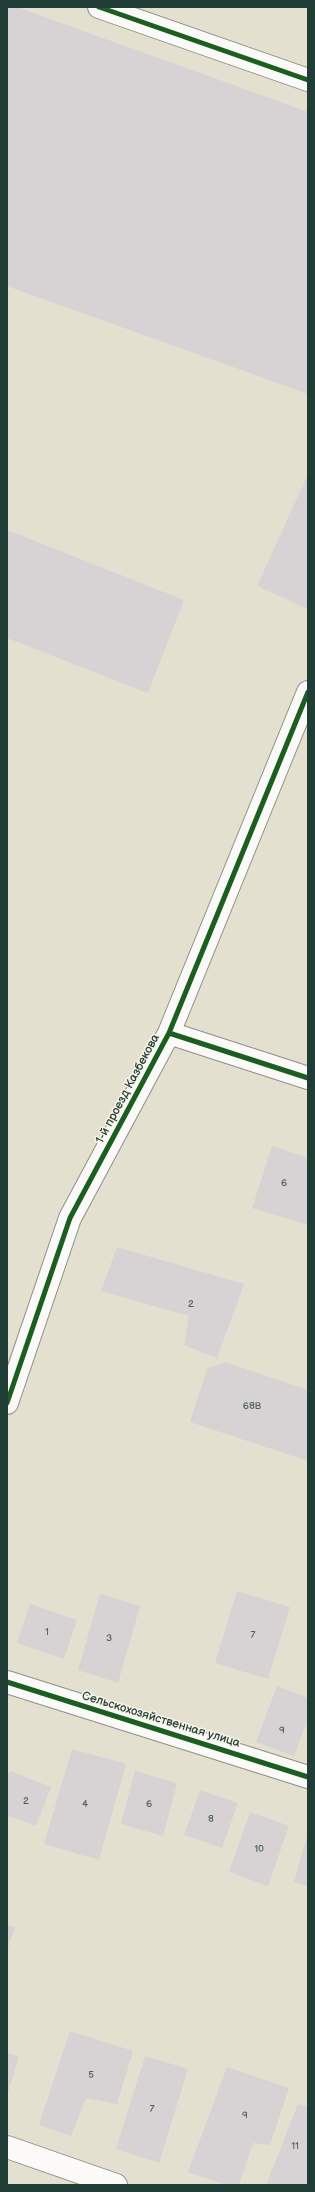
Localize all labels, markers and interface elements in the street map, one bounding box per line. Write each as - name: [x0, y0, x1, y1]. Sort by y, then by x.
- street label: 1-й проезд Казбекова: [93, 1032, 163, 1146]
- house number: 6: [281, 1177, 287, 1189]
- house number: 2: [188, 1298, 194, 1310]
- house number: 68В: [243, 1400, 261, 1412]
- house number: 1: [45, 1626, 49, 1638]
- house number: 7: [251, 1629, 255, 1641]
- house number: 3: [106, 1632, 112, 1644]
- street label: Сельскохозяйственная улица: [80, 1689, 242, 1751]
- house number: 9: [279, 1724, 285, 1736]
- house number: 2: [23, 1795, 29, 1807]
- house number: 4: [82, 1798, 88, 1810]
- house number: 6: [146, 1798, 152, 1810]
- house number: 8: [208, 1813, 214, 1825]
- house number: 10: [254, 1843, 264, 1855]
- house number: 5: [88, 2069, 94, 2081]
- house number: 7: [150, 2103, 154, 2115]
- house number: 9: [242, 2109, 248, 2121]
- house number: 11: [291, 2140, 299, 2152]

